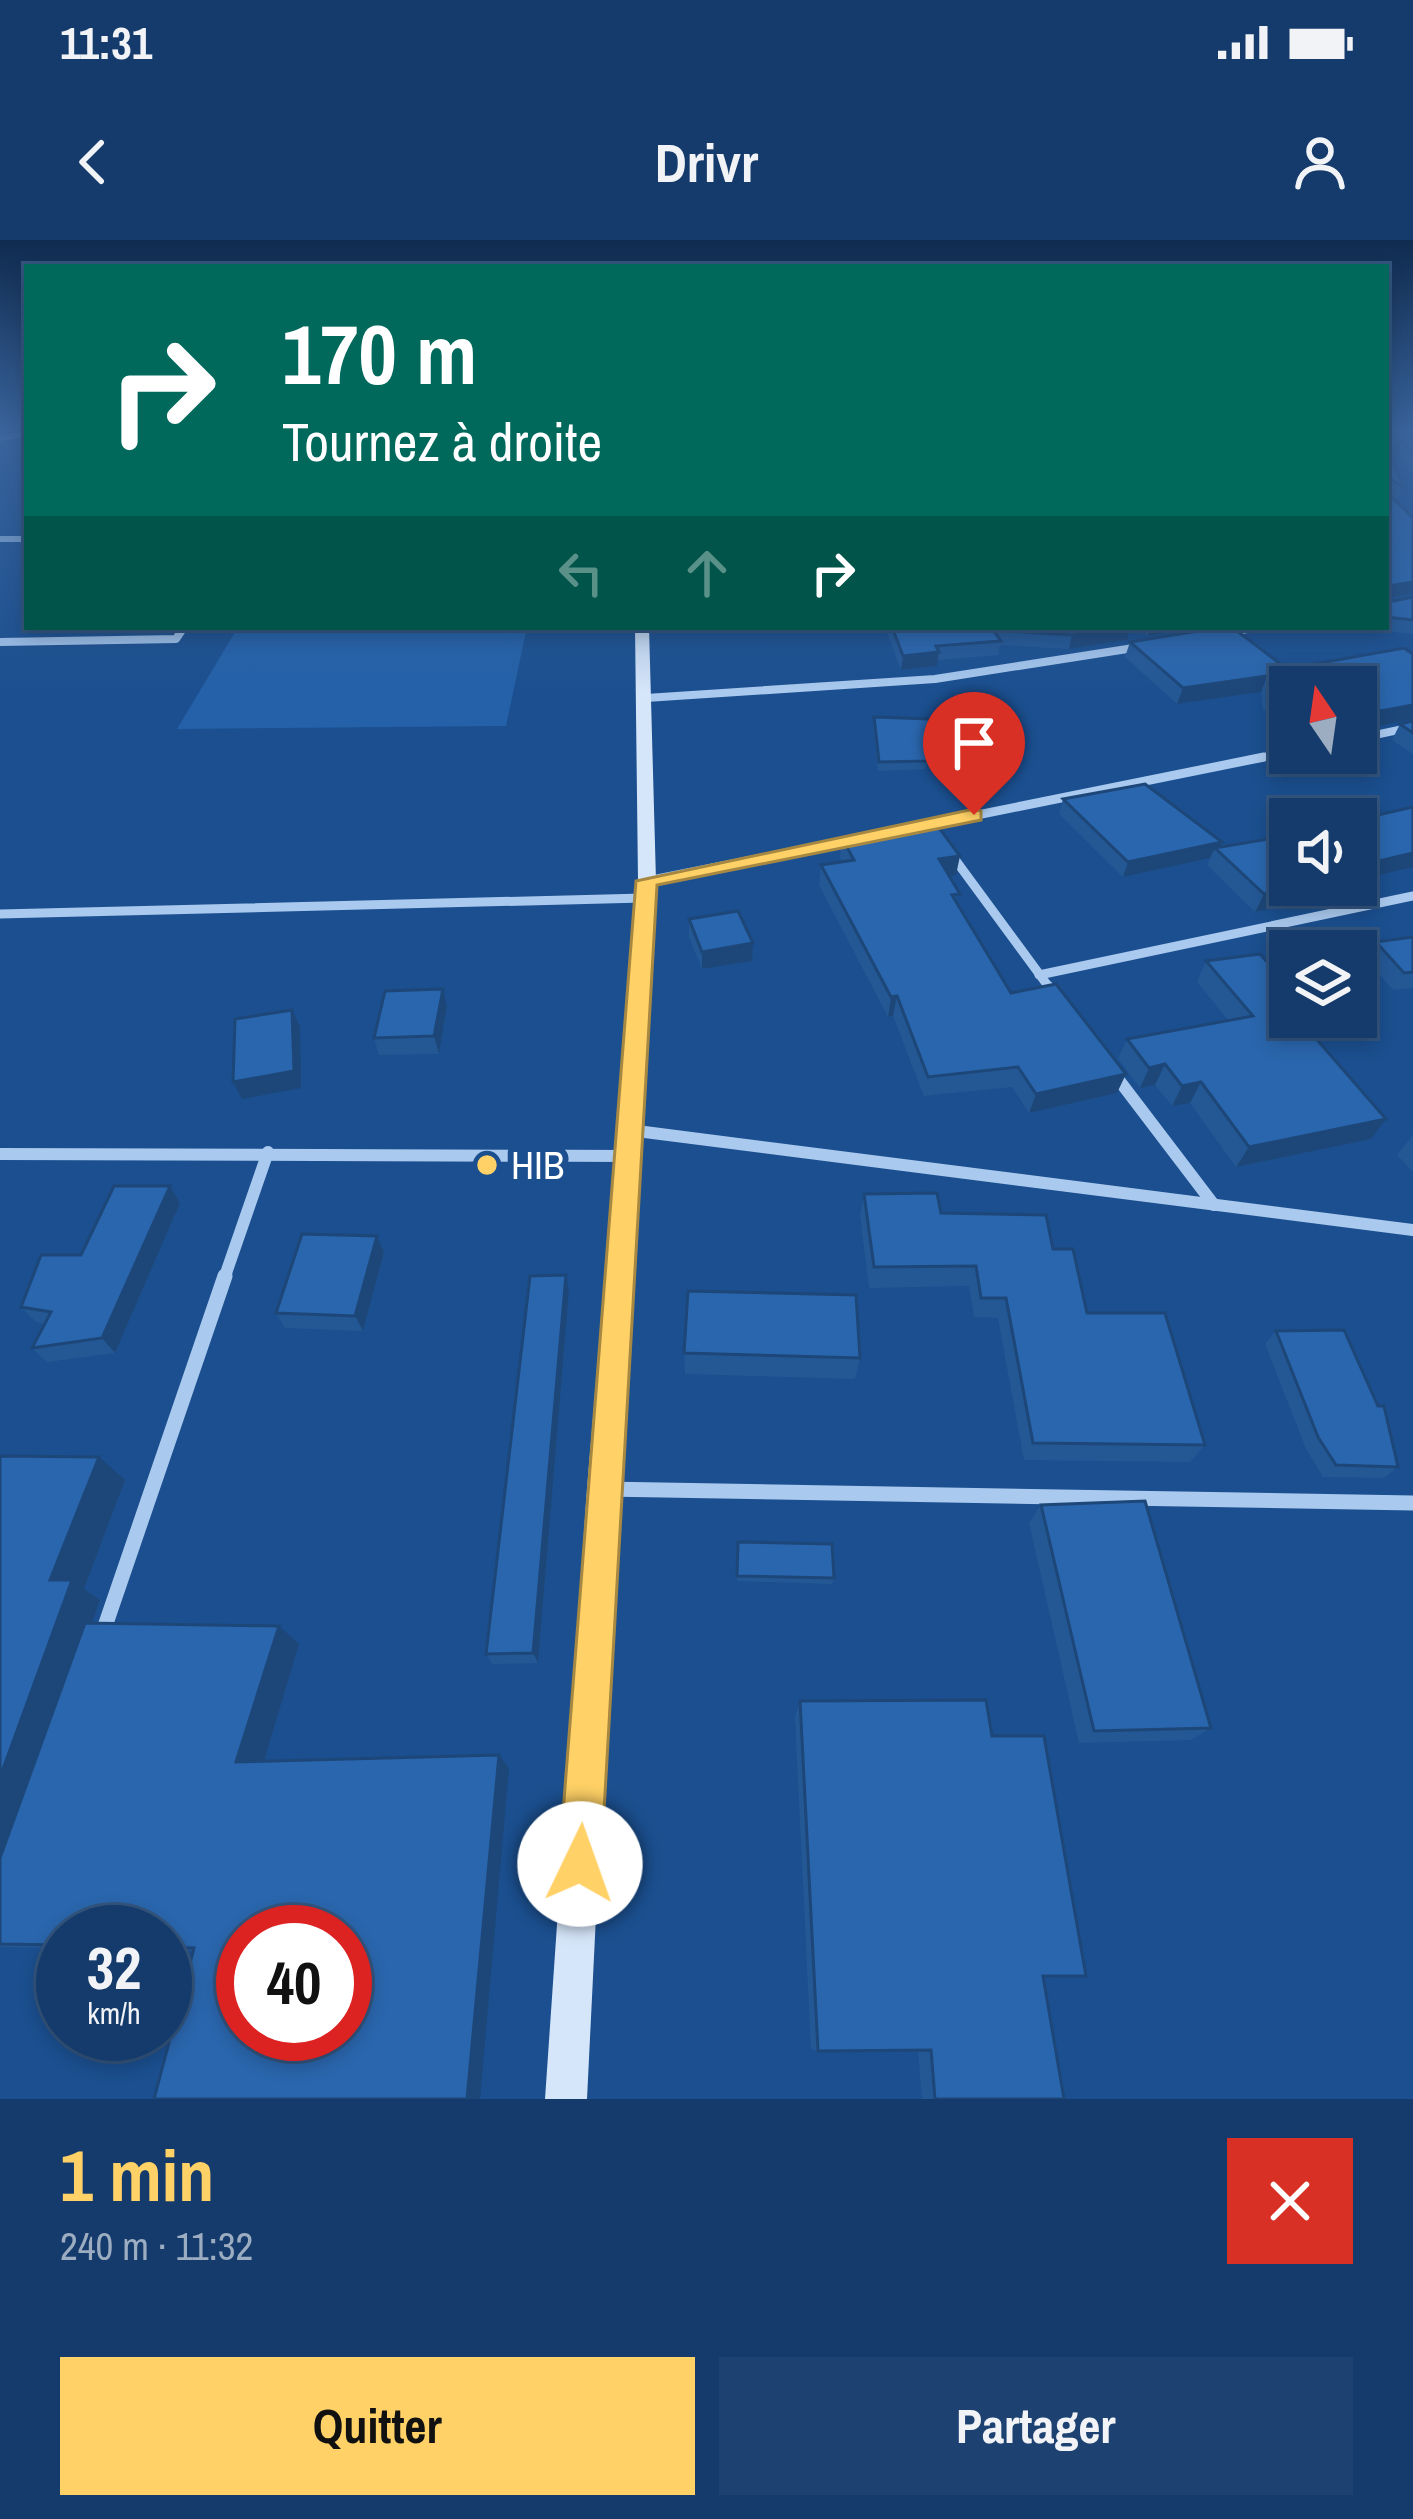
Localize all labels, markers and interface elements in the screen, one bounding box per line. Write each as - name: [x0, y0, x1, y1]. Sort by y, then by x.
- text: 11:31: [60, 12, 152, 73]
- text: Drivr: [655, 126, 758, 199]
- icon: back: [60, 129, 126, 195]
- icon: person: [1287, 129, 1353, 195]
- text: 170 m: [282, 297, 477, 410]
- icon: right: [84, 312, 240, 468]
- text: Tournez à droite: [282, 405, 602, 478]
- icon: left: [548, 540, 614, 606]
- icon: ahead: [674, 540, 740, 606]
- icon: right: [800, 540, 866, 606]
- north arrow: [1269, 666, 1377, 774]
- map controls: [1269, 666, 1377, 1038]
- pin: [923, 692, 1025, 815]
- icon: arrive: [941, 710, 1007, 776]
- button: sound: [1269, 798, 1377, 906]
- button: layers: [1269, 930, 1377, 1038]
- place label: HIB: [511, 1139, 564, 1191]
- marker: HIB: [474, 1152, 500, 1178]
- position arrow: [517, 1801, 643, 1927]
- speed limit sign: 40: [216, 1905, 372, 2061]
- text: 32: [87, 1927, 141, 2008]
- text: km/h: [87, 1993, 141, 2033]
- text: 1 min: [60, 2126, 214, 2223]
- button: close: [1227, 2138, 1353, 2264]
- text: 240 m · 11:32: [60, 2220, 253, 2272]
- button: Quitter: [60, 2357, 695, 2495]
- button: Partager: [719, 2357, 1353, 2495]

